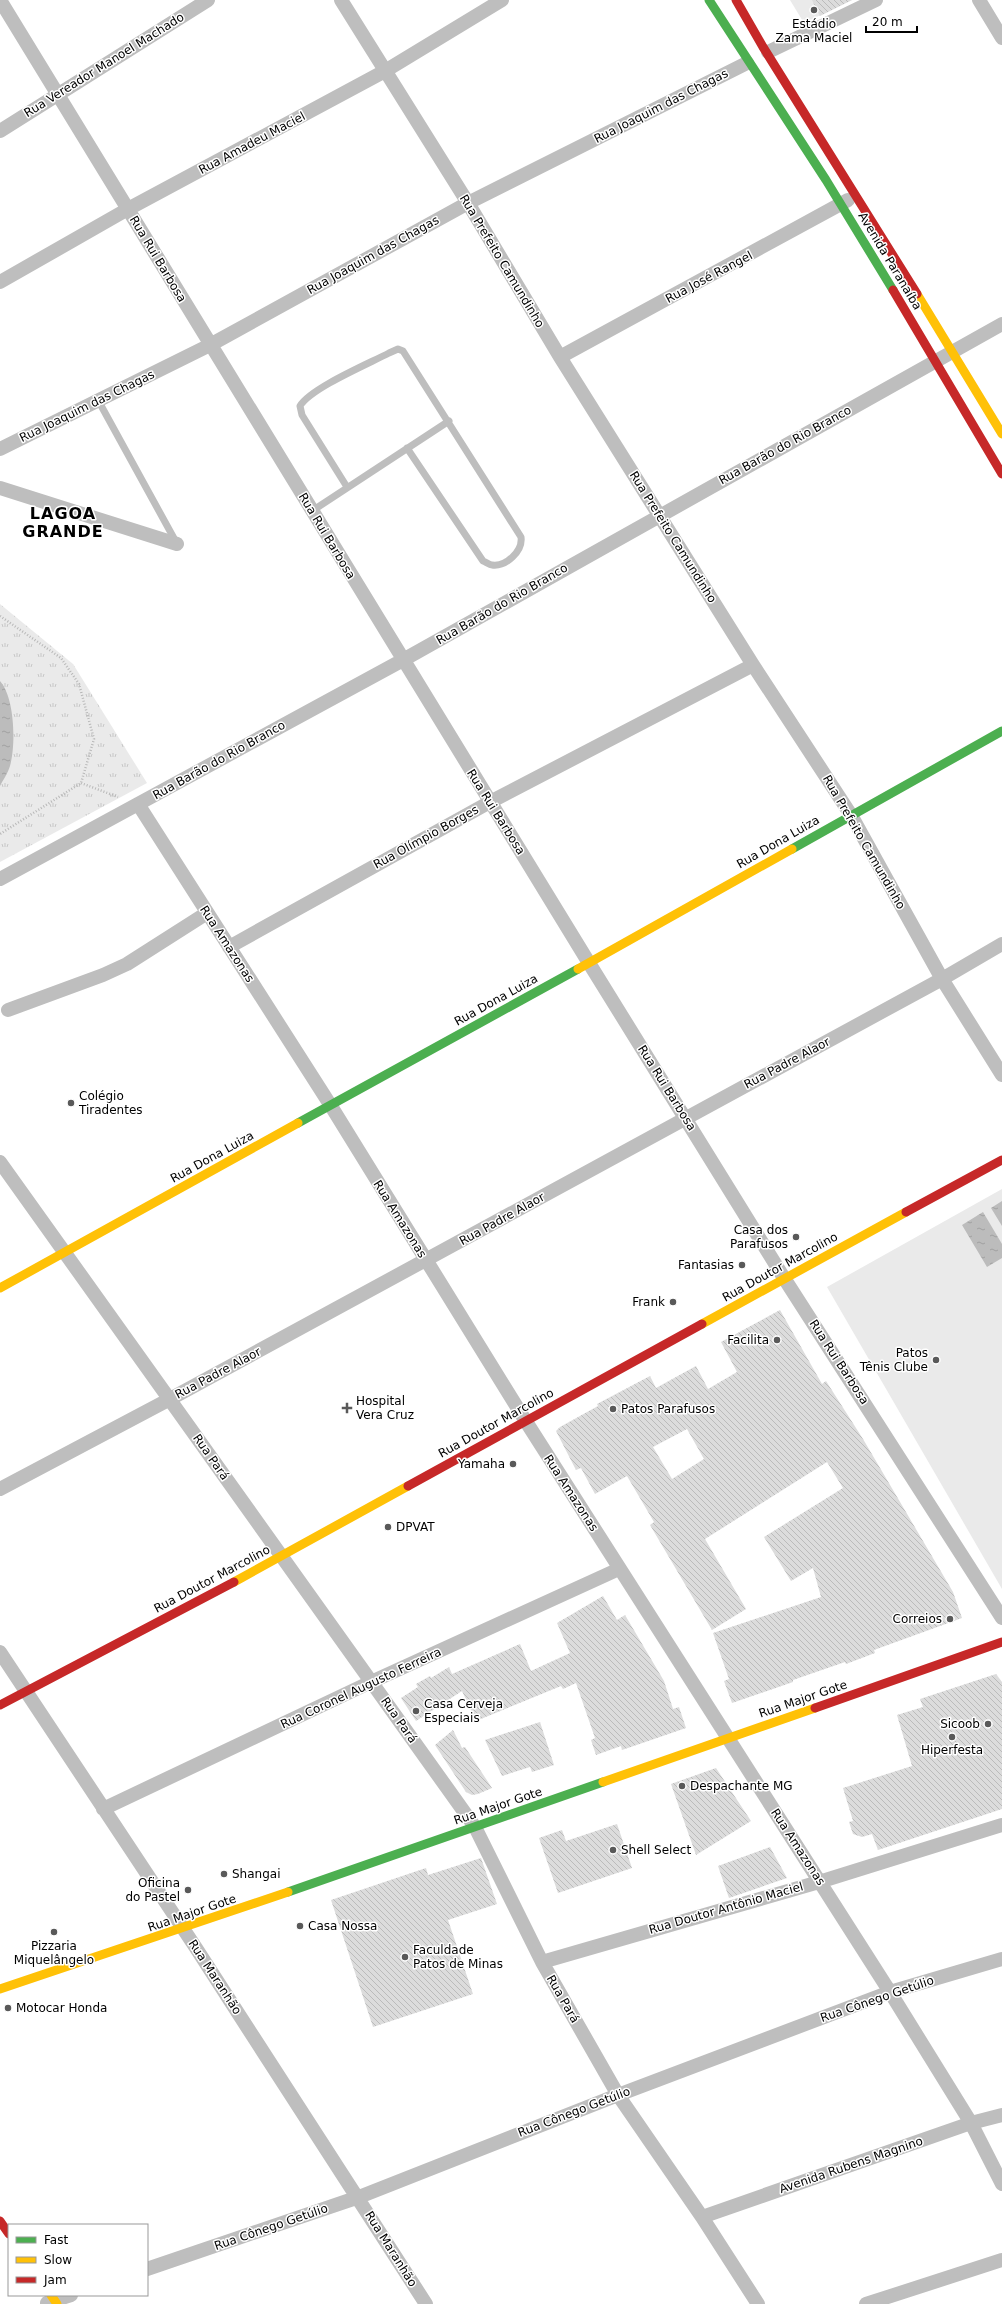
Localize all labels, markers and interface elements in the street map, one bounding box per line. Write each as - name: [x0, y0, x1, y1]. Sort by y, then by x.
- marker: Estádio Zama Maciel: [809, 5, 819, 15]
- scale bar: [866, 8, 917, 34]
- street label: Rua Vereador Manoel Machado: [22, 10, 186, 120]
- text: 20 m: [872, 15, 903, 29]
- place label: Estádio Zama Maciel: [776, 17, 852, 45]
- street label: Rua Joaquim das Chagas: [592, 66, 730, 146]
- street label: Rua Amadeu Maciel: [196, 109, 308, 177]
- street label: Rua Prefeito Camundinho: [457, 192, 547, 330]
- street label: Avenida Paranaíba: [855, 210, 925, 312]
- street label: Rua Rui Barbosa: [127, 213, 189, 305]
- street label: Rua Joaquim das Chagas: [305, 213, 441, 297]
- street label: Rua José Rangel: [663, 248, 755, 306]
- street label: Rua Joaquim das Chagas: [17, 367, 157, 445]
- street label: Rua Barão do Rio Branco: [716, 403, 854, 487]
- street label: Rua Prefeito Camundinho: [627, 469, 719, 605]
- street label: Rua Rui Barbosa: [296, 490, 358, 582]
- district label: LAGOA GRANDE: [22, 504, 104, 541]
- street label: Rua Barão do Rio Branco: [434, 561, 570, 647]
- street label: Rua Barão do Rio Branco: [150, 718, 288, 802]
- street label: Rua Rui Barbosa: [464, 767, 528, 857]
- street label: Rua Prefeito Camundinho: [820, 772, 908, 912]
- street label: Rua Olímpio Borges: [371, 802, 481, 872]
- street label: Rua Dona Luiza: [734, 813, 822, 871]
- street label: Rua Amazonas: [197, 903, 257, 985]
- street label: Rua Dona Luiza: [452, 971, 540, 1029]
- street label: Rua Padre Alaor: [742, 1034, 832, 1092]
- street label: Rua Rui Barbosa: [635, 1043, 699, 1133]
- place label: Colégio Tiradentes: [78, 1089, 143, 1117]
- marker: Colégio Tiradentes: [66, 1098, 76, 1108]
- street label: Rua Dona Luiza: [168, 1128, 256, 1186]
- street label: Rua Amazonas: [371, 1178, 429, 1260]
- street label: Rua Padre Alaor: [457, 1190, 547, 1248]
- place label: Casa dos Parafusos: [730, 1223, 788, 1251]
- street label: Rua Doutor Marcolino: [720, 1229, 840, 1305]
- marker: Casa dos Parafusos: [791, 1232, 801, 1242]
- place label: Fantasias: [678, 1258, 734, 1272]
- marker: Fantasias: [737, 1260, 747, 1270]
- place label: Frank: [632, 1295, 665, 1309]
- marker: Frank: [668, 1297, 678, 1307]
- street label: Rua Rui Barbosa: [806, 1317, 872, 1407]
- place label: Facilita: [727, 1333, 769, 1347]
- marker: Facilita: [772, 1335, 782, 1345]
- street label: Rua Padre Alaor: [173, 1344, 263, 1402]
- place label: Patos Tênis Clube: [859, 1346, 928, 1374]
- marker: Patos Tênis Clube: [931, 1355, 941, 1365]
- street label: Rua Doutor Marcolino: [436, 1385, 556, 1461]
- place label: Hospital Vera Cruz: [356, 1394, 414, 1422]
- marker: Hospital Vera Cruz: [341, 1402, 353, 1414]
- place label: Patos Parafusos: [621, 1402, 715, 1416]
- marker: Patos Parafusos: [608, 1404, 618, 1414]
- street label: Rua Pará: [190, 1431, 232, 1483]
- street label: Rua Amazonas: [541, 1452, 601, 1534]
- place label: Yamaha: [457, 1457, 505, 1471]
- marker: Yamaha: [508, 1459, 518, 1469]
- place label: DPVAT: [396, 1520, 435, 1534]
- marker: DPVAT: [383, 1522, 393, 1532]
- street label: Rua Doutor Marcolino: [152, 1542, 272, 1616]
- place label: Correios: [893, 1612, 942, 1626]
- marker: Correios: [945, 1614, 955, 1624]
- street label: Rua Coronel Augusto Ferreira: [278, 1645, 444, 1731]
- street label: Rua Major Gote: [757, 1677, 849, 1721]
- street label: Rua Pará: [378, 1694, 420, 1746]
- place label: Casa Cerveja Especiais: [424, 1697, 503, 1725]
- marker: Casa Cerveja Especiais: [411, 1706, 421, 1716]
- place label: Sicoob: [940, 1717, 980, 1731]
- marker: Sicoob: [983, 1719, 993, 1729]
- marker: Hiperfesta: [947, 1732, 957, 1742]
- place label: Hiperfesta: [921, 1743, 983, 1757]
- place label: Despachante MG: [690, 1779, 793, 1793]
- marker: Despachante MG: [677, 1781, 687, 1791]
- street label: Rua Major Gote: [452, 1784, 544, 1828]
- street label: Rua Amazonas: [768, 1806, 828, 1888]
- place label: Shell Select: [621, 1843, 691, 1857]
- marker: Shell Select: [608, 1845, 618, 1855]
- place label: Shangai: [232, 1867, 281, 1881]
- marker: Shangai: [219, 1869, 229, 1879]
- place label: Oficina do Pastel: [126, 1876, 180, 1904]
- street label: Rua Doutor Antônio Maciel: [647, 1879, 805, 1937]
- marker: Oficina do Pastel: [183, 1885, 193, 1895]
- street label: Rua Major Gote: [146, 1891, 238, 1935]
- place label: Casa Nossa: [308, 1919, 377, 1933]
- marker: Casa Nossa: [295, 1921, 305, 1931]
- marker: Pizzaria Miquelângelo: [49, 1927, 59, 1937]
- street label: Rua Maranhão: [186, 1937, 244, 2017]
- place label: Pizzaria Miquelângelo: [14, 1939, 94, 1967]
- place label: Faculdade Patos de Minas: [413, 1943, 503, 1971]
- marker: Faculdade Patos de Minas: [400, 1952, 410, 1962]
- street label: Rua Pará: [544, 1973, 582, 2025]
- street label: Rua Cônego Getúlio: [818, 1973, 936, 2025]
- place label: Motocar Honda: [16, 2001, 107, 2015]
- marker: Motocar Honda: [3, 2003, 13, 2013]
- street label: Rua Cônego Getúlio: [516, 2084, 632, 2140]
- street label: Avenida Rubens Magnino: [777, 2134, 925, 2196]
- street label: Rua Cônego Getúlio: [212, 2201, 330, 2253]
- street label: Rua Maranhão: [362, 2209, 420, 2289]
- legend: [8, 2224, 148, 2296]
- text: Fast: [44, 2233, 68, 2247]
- text: Slow: [44, 2253, 72, 2267]
- text: Jam: [43, 2273, 67, 2287]

